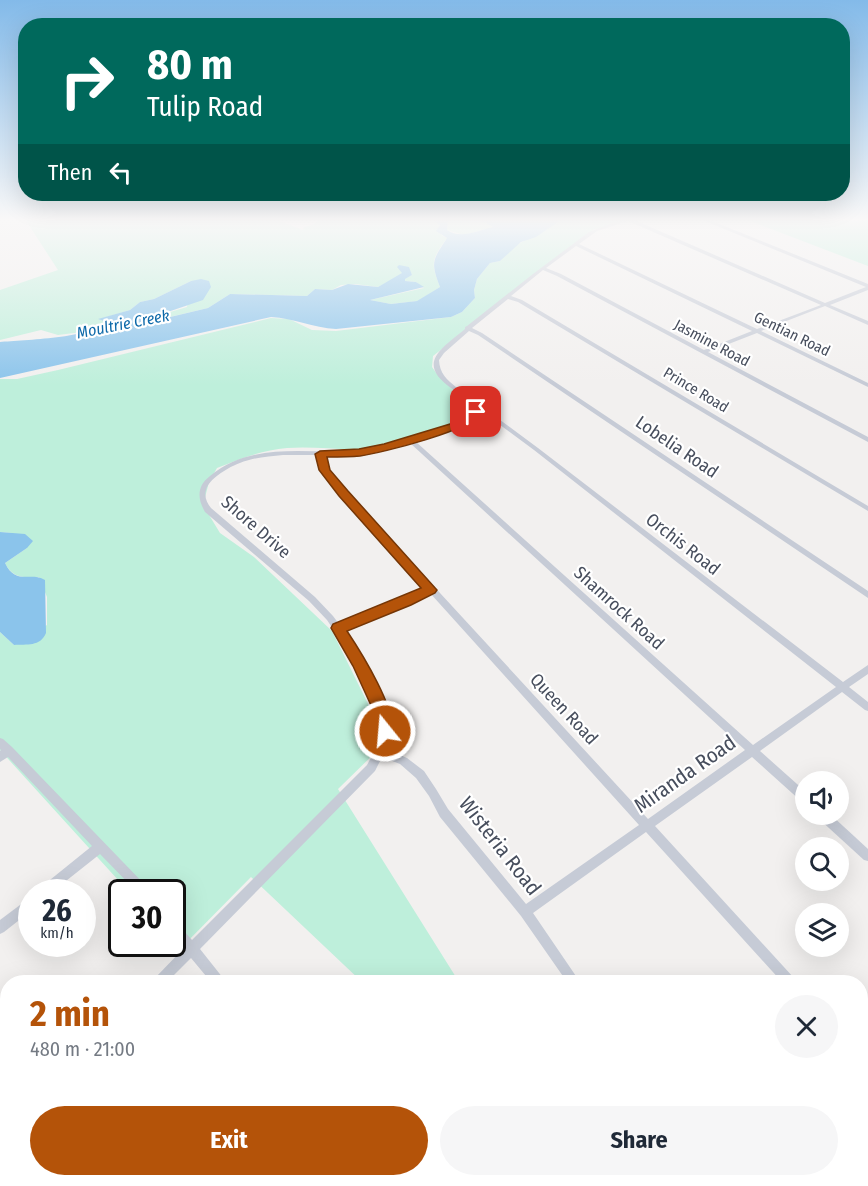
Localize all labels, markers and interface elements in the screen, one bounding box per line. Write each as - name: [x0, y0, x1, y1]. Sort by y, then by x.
- text: 80 m: [147, 40, 233, 90]
- icon: right: [48, 42, 126, 120]
- text: Tulip Road: [147, 91, 263, 123]
- icon: left: [104, 156, 137, 189]
- text: Then: [48, 159, 92, 186]
- water label: Moultrie Creek: [75, 306, 171, 342]
- street label: Gentian Road: [751, 308, 833, 360]
- street label: Jasmine Road: [671, 316, 753, 370]
- street label: Prince Road: [660, 364, 732, 416]
- pin: [450, 386, 501, 437]
- icon: arrive: [459, 395, 492, 428]
- street label: Lobelia Road: [631, 411, 723, 483]
- street label: Shore Drive: [217, 491, 295, 563]
- street label: Orchis Road: [642, 508, 724, 580]
- street label: Shamrock Road: [569, 562, 669, 654]
- street label: Queen Road: [525, 669, 603, 749]
- position arrow: [353, 699, 417, 763]
- street label: Miranda Road: [629, 729, 741, 819]
- map controls: [795, 771, 849, 957]
- button: sound: [795, 771, 849, 825]
- street label: Wisteria Road: [453, 791, 547, 901]
- button: search: [795, 837, 849, 891]
- speed limit sign: 30: [108, 879, 186, 957]
- text: 26: [42, 893, 72, 929]
- button: layers: [795, 903, 849, 957]
- text: km/h: [40, 924, 74, 942]
- text: 2 min: [30, 992, 110, 1036]
- button: close: [775, 995, 838, 1058]
- text: 480 m · 21:00: [30, 1037, 135, 1061]
- button: Exit: [30, 1106, 428, 1175]
- button: Share: [440, 1106, 838, 1175]

